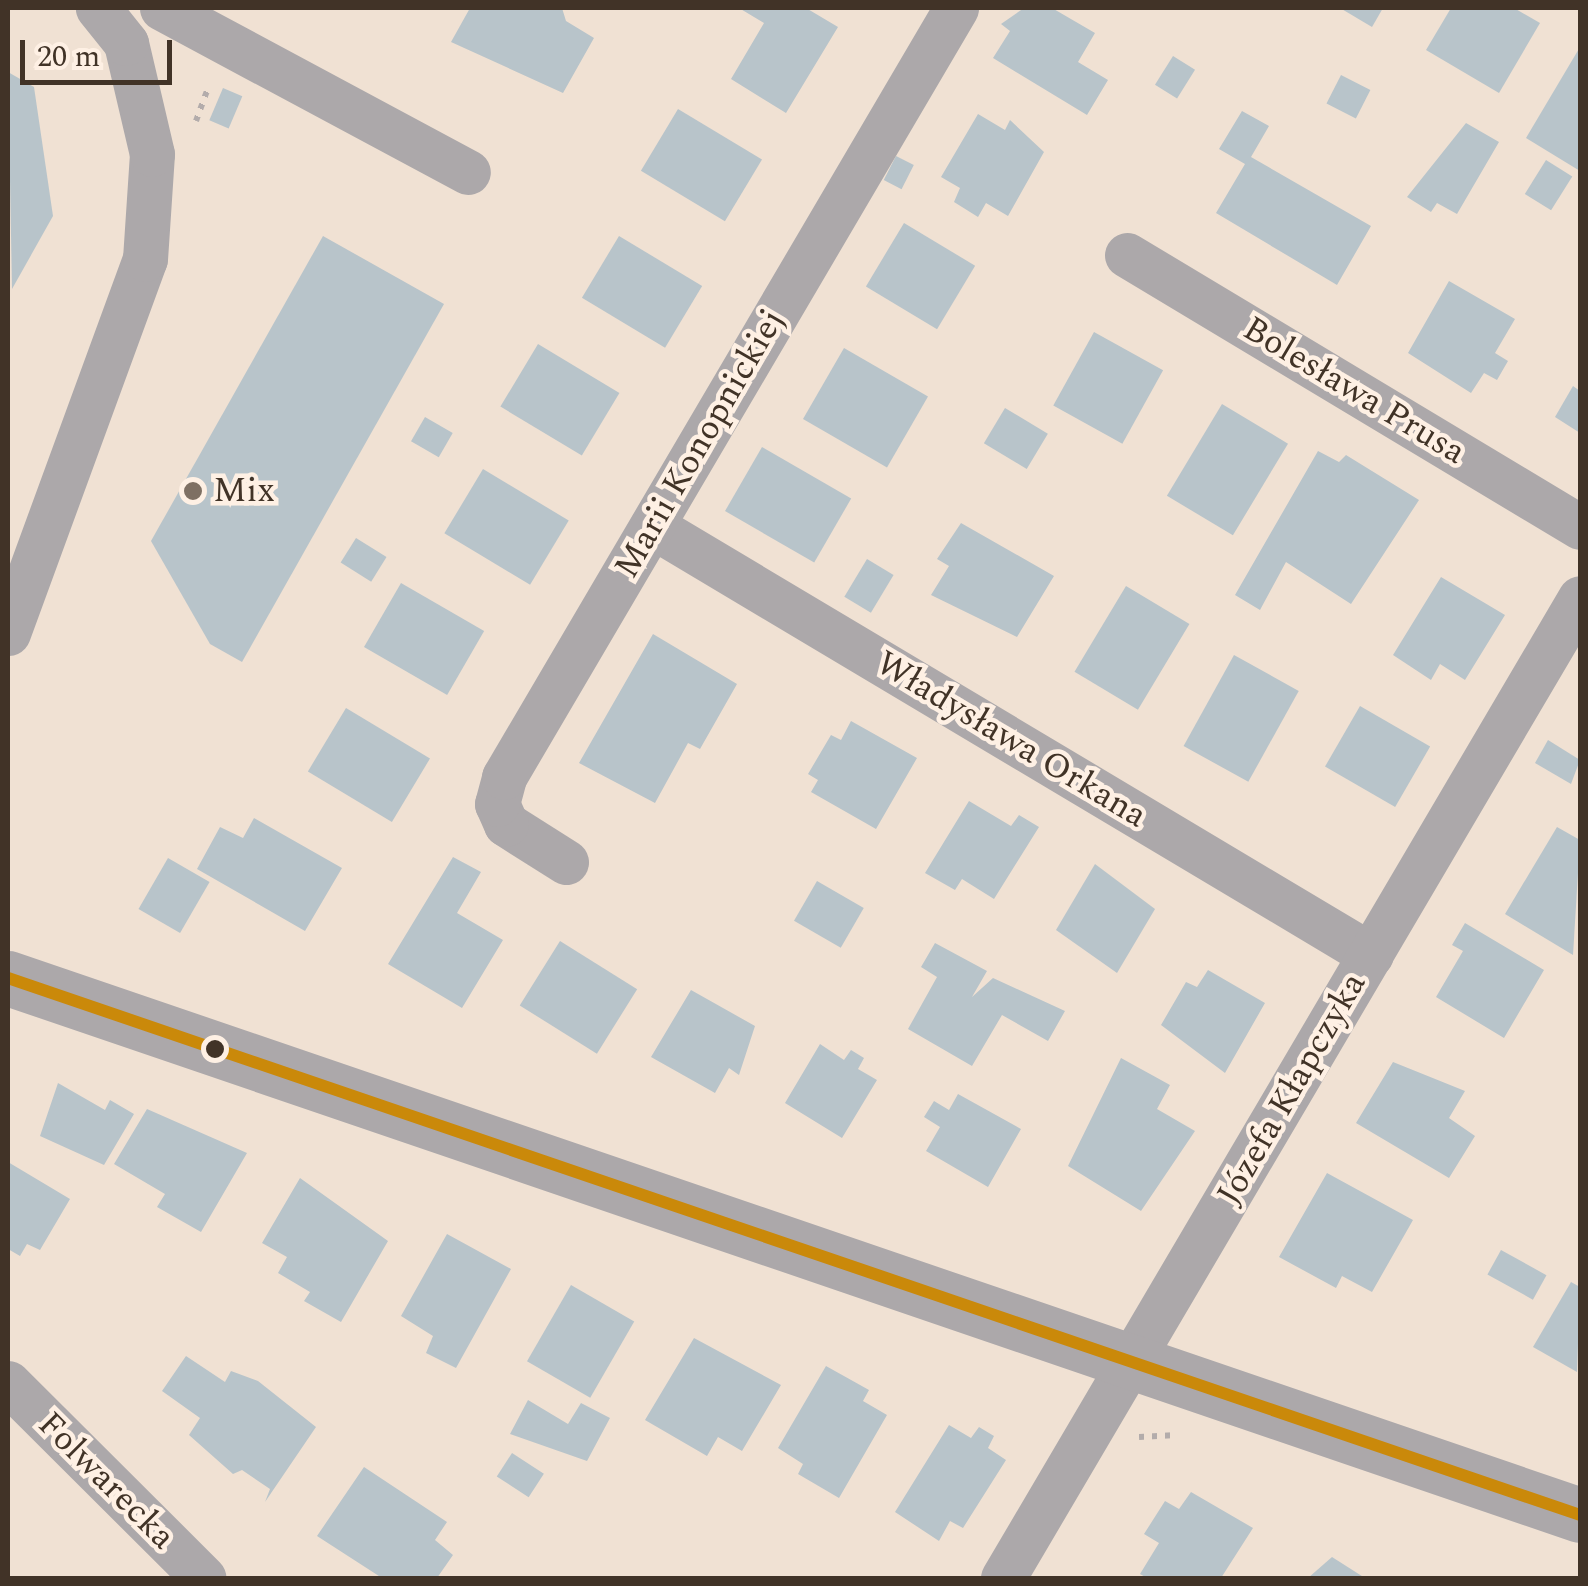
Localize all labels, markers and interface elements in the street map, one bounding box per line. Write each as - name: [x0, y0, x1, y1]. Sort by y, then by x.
- scale bar: [25, 20, 178, 82]
- text: 20 m: [37, 34, 100, 80]
- street label: Marii Konopnickiej: [606, 302, 794, 586]
- street label: Bolesława Prusa: [1235, 308, 1473, 474]
- place label: Mix: [213, 470, 275, 512]
- marker: Mix: [182, 480, 204, 502]
- street label: Władysława Orkana: [868, 643, 1154, 837]
- street label: Józefa Kłapczyka: [1209, 965, 1375, 1213]
- unlabelled marker: [205, 1039, 225, 1059]
- street label: Folwarecka: [29, 1404, 183, 1558]

